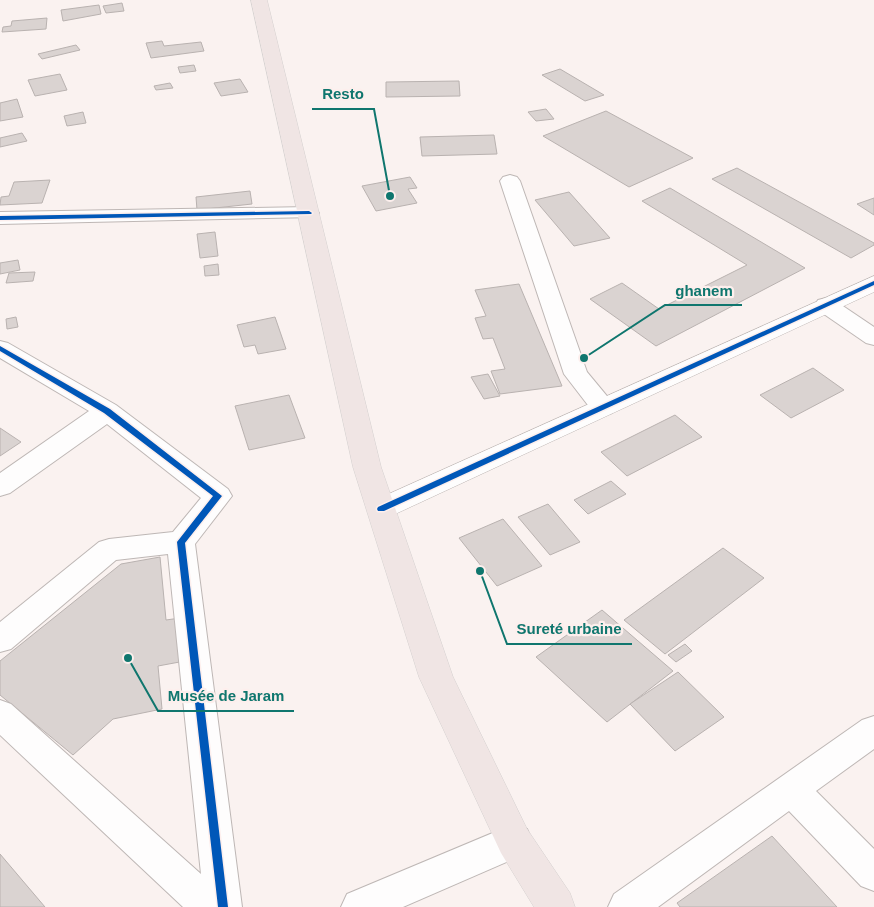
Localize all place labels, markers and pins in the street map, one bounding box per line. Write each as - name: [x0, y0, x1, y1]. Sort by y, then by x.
- callout: Resto: [312, 79, 374, 109]
- callout: ghanem: [665, 275, 742, 305]
- callout: Sureté urbaine: [507, 614, 632, 644]
- callout: Musée de Jaram: [158, 681, 294, 711]

